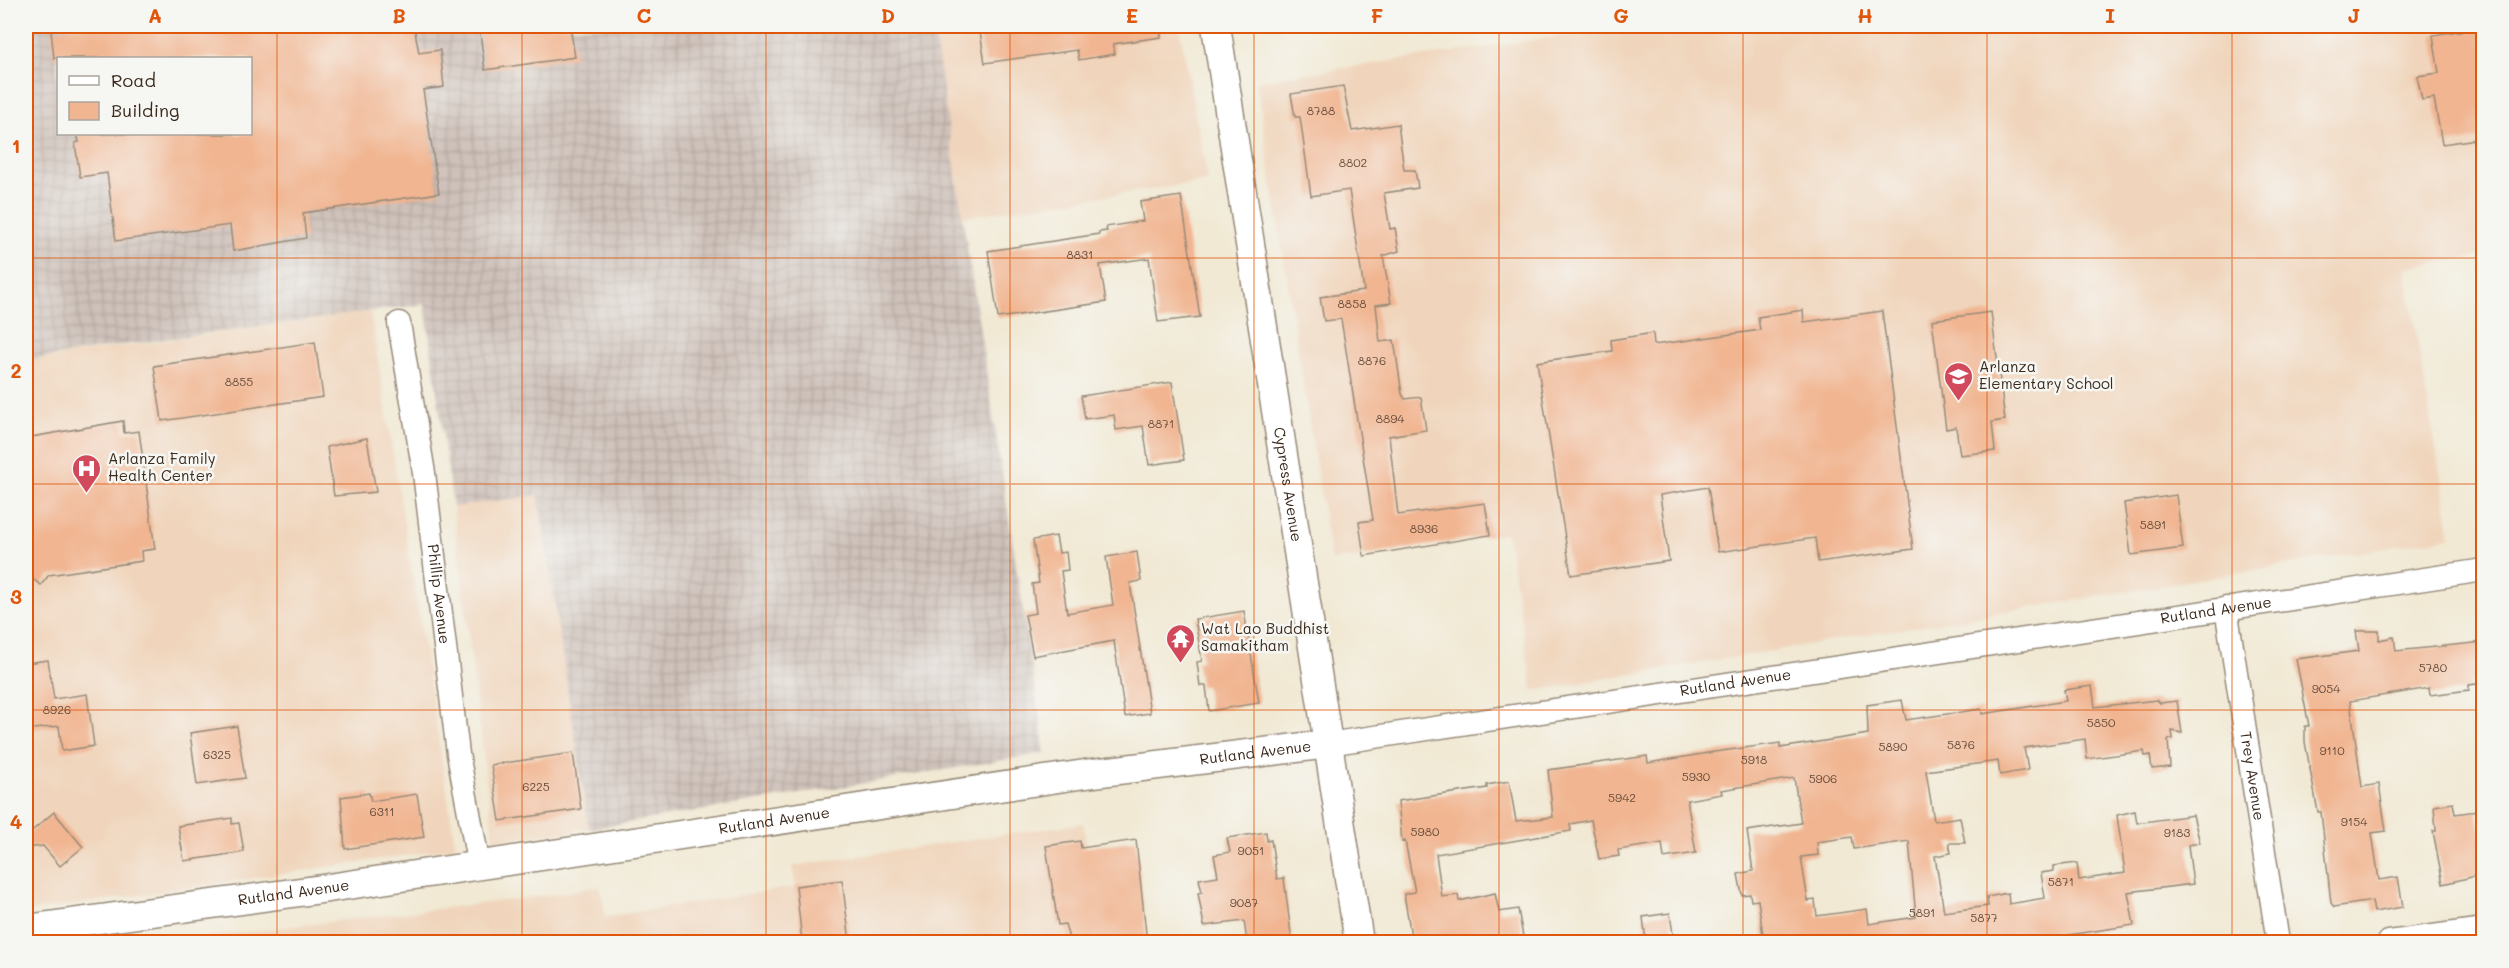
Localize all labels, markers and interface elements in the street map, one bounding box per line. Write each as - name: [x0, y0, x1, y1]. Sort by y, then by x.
- text: A: [148, 2, 162, 28]
- text: B: [392, 2, 406, 28]
- text: C: [637, 2, 652, 28]
- text: D: [881, 2, 895, 28]
- text: E: [1126, 2, 1138, 28]
- text: F: [1371, 2, 1384, 28]
- text: G: [1613, 2, 1629, 28]
- text: H: [1857, 2, 1873, 28]
- text: I: [2105, 2, 2115, 28]
- text: J: [2347, 2, 2361, 28]
- legend: [57, 57, 252, 135]
- text: Road: [111, 68, 156, 92]
- text: Building: [111, 98, 179, 122]
- house number: 8788: [1307, 102, 1335, 118]
- text: 1: [12, 132, 20, 158]
- house number: 8802: [1339, 154, 1367, 170]
- house number: 8831: [1067, 246, 1093, 262]
- house number: 8858: [1338, 295, 1366, 311]
- house number: 8876: [1358, 352, 1386, 368]
- place label: Arlanza Elementary School: [1979, 356, 2114, 393]
- text: 2: [10, 357, 22, 383]
- school or university icon: Arlanza Elementary School: [1942, 360, 1974, 402]
- house number: 8855: [225, 373, 253, 389]
- house number: 8894: [1376, 410, 1404, 426]
- house number: 8871: [1148, 415, 1174, 431]
- street label: Cypress Avenue: [1270, 425, 1307, 543]
- place label: Arlanza Family Health Center: [108, 448, 216, 485]
- hospital icon: Arlanza Family Health Center: [71, 452, 103, 494]
- house number: 5891: [2140, 516, 2166, 532]
- house number: 8936: [1410, 520, 1438, 536]
- street label: Phillip Avenue: [424, 543, 456, 645]
- text: 3: [10, 583, 22, 609]
- street label: Rutland Avenue: [2159, 591, 2273, 628]
- place label: Wat Lao Buddhist Samakitham: [1201, 618, 1329, 655]
- temple icon: Wat Lao Buddhist Samakitham: [1164, 622, 1196, 664]
- house number: 5780: [2419, 659, 2448, 675]
- street label: Rutland Avenue: [1678, 663, 1792, 700]
- house number: 9054: [2312, 680, 2340, 696]
- house number: 8926: [43, 701, 71, 717]
- house number: 5850: [2087, 714, 2116, 730]
- street label: Trey Avenue: [2236, 730, 2270, 822]
- street label: Rutland Avenue: [1198, 735, 1312, 769]
- house number: 5876: [1947, 736, 1975, 752]
- house number: 5890: [1879, 738, 1908, 754]
- house number: 9110: [2319, 742, 2345, 758]
- house number: 6325: [203, 746, 231, 762]
- house number: 5918: [1741, 751, 1767, 767]
- house number: 5930: [1682, 768, 1711, 784]
- house number: 5906: [1809, 770, 1837, 786]
- house number: 6225: [522, 778, 550, 794]
- house number: 5942: [1608, 789, 1636, 805]
- street label: Rutland Avenue: [717, 802, 831, 838]
- house number: 6311: [369, 803, 395, 819]
- text: 4: [10, 808, 23, 834]
- house number: 9154: [2341, 813, 2367, 829]
- house number: 5980: [1411, 823, 1440, 839]
- house number: 9183: [2164, 824, 2190, 840]
- house number: 9051: [1238, 842, 1264, 858]
- house number: 5871: [2048, 873, 2074, 889]
- street label: Rutland Avenue: [237, 874, 350, 909]
- house number: 9087: [1230, 894, 1259, 910]
- house number: 5891: [1909, 904, 1935, 920]
- house number: 5877: [1970, 909, 1998, 925]

